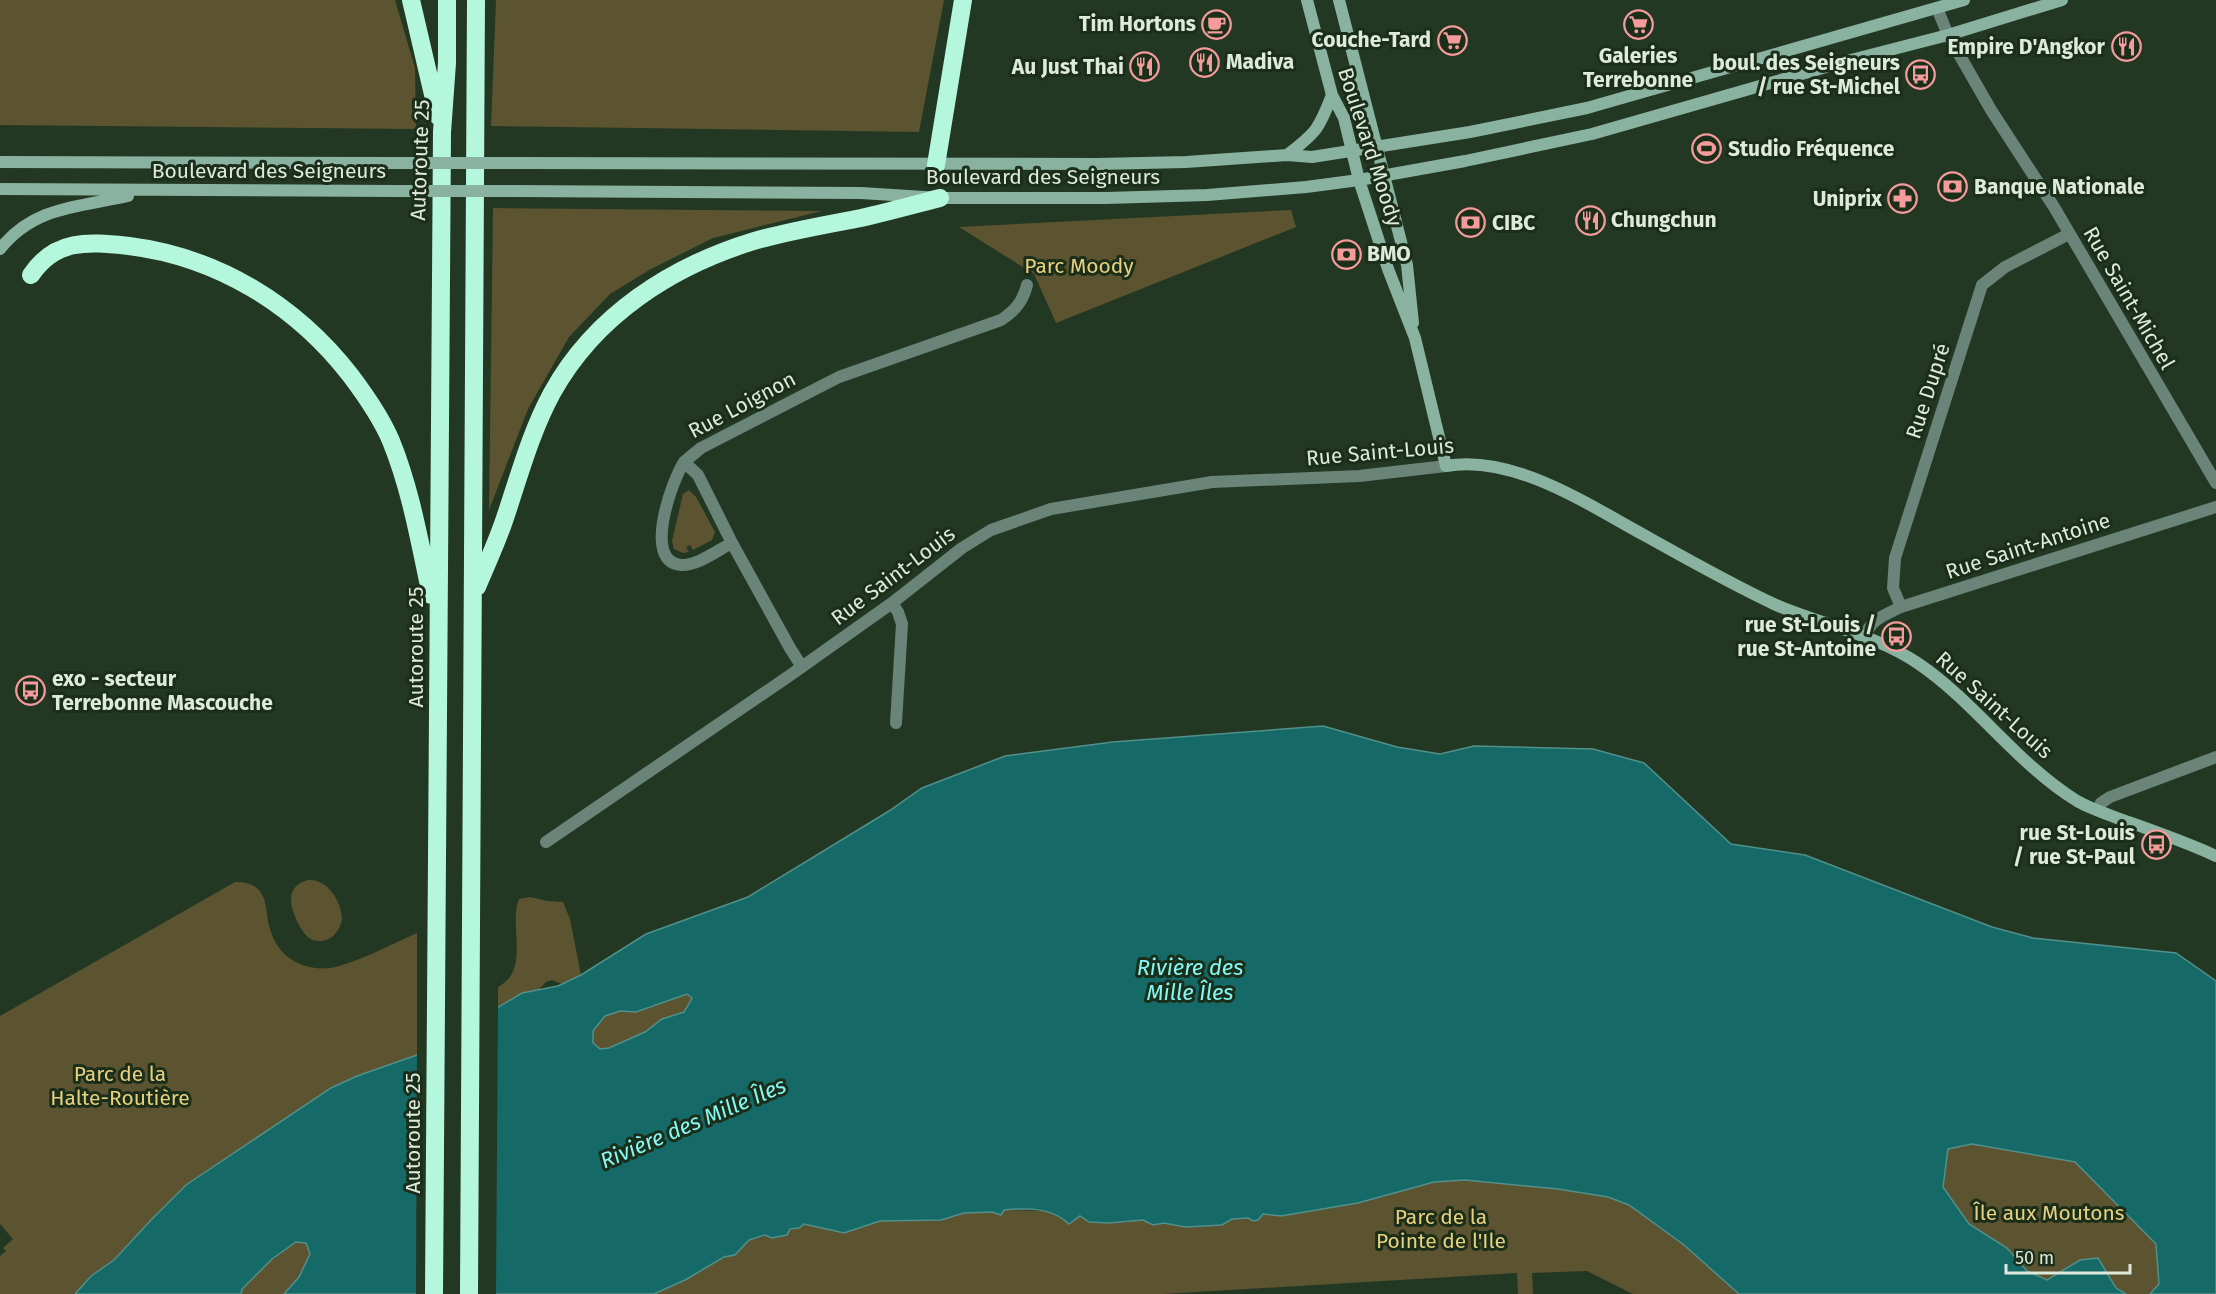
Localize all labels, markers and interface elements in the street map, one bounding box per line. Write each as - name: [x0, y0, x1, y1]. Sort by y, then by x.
- cafe icon: Tim Hortons: [1201, 8, 1233, 40]
- supermarket icon: Galeries Terrebonne: [1622, 9, 1654, 41]
- place label: Tim Hortons: [1079, 11, 1196, 37]
- supermarket icon: Couche-Tard: [1436, 24, 1468, 56]
- place label: Couche-Tard: [1312, 27, 1431, 53]
- restaurant icon: Empire D'Angkor: [2110, 31, 2142, 63]
- place label: Empire D'Angkor: [1947, 34, 2106, 60]
- place label: Galeries Terrebonne: [1583, 43, 1694, 93]
- restaurant icon: Madiva: [1189, 46, 1221, 78]
- place label: Madiva: [1226, 49, 1294, 75]
- place label: boul. des Seigneurs / rue St-Michel: [1712, 50, 1901, 100]
- restaurant icon: Au Just Thai: [1129, 51, 1161, 83]
- place label: Au Just Thai: [1011, 54, 1124, 80]
- bus stop icon: boul. des Seigneurs / rue St-Michel: [1905, 59, 1937, 91]
- street label: Boulevard Moody: [1332, 64, 1408, 230]
- street label: Autoroute 25: [405, 99, 435, 221]
- sports icon: Studio Fréquence: [1691, 133, 1723, 165]
- place label: Studio Fréquence: [1728, 136, 1895, 162]
- street label: Boulevard des Seigneurs: [152, 158, 386, 184]
- street label: Boulevard des Seigneurs: [926, 164, 1160, 190]
- bank icon: Banque Nationale: [1937, 171, 1969, 203]
- place label: Banque Nationale: [1974, 174, 2145, 200]
- pharmacy icon: Uniprix: [1887, 183, 1919, 215]
- place label: Uniprix: [1813, 186, 1882, 212]
- restaurant icon: Chungchun: [1574, 204, 1606, 236]
- bank icon: CIBC: [1455, 207, 1487, 239]
- place label: Chungchun: [1611, 207, 1717, 233]
- place label: CIBC: [1492, 210, 1535, 236]
- street label: Rue Saint-Michel: [2078, 222, 2180, 374]
- bank icon: BMO: [1330, 238, 1362, 270]
- place label: BMO: [1367, 241, 1411, 267]
- park label: Parc Moody: [1024, 253, 1134, 279]
- street label: Rue Dupré: [1900, 340, 1956, 442]
- street label: Rue Loignon: [684, 366, 800, 444]
- street label: Rue Saint-Louis: [1305, 433, 1455, 471]
- street label: Rue Saint-Antoine: [1942, 507, 2114, 585]
- street label: Rue Saint-Louis: [826, 521, 960, 631]
- street label: Autoroute 25: [403, 587, 429, 707]
- place label: rue St-Louis / rue St-Antoine: [1737, 612, 1876, 662]
- bus stop icon: rue St-Louis / rue St-Antoine: [1881, 621, 1913, 653]
- street label: Rue Saint-Louis: [1930, 646, 2058, 764]
- place label: exo - secteur Terrebonne Mascouche: [52, 666, 273, 716]
- bus stop icon: exo - secteur Terrebonne Mascouche: [15, 675, 47, 707]
- place label: rue St-Louis / rue St-Paul: [2013, 820, 2136, 870]
- bus stop icon: rue St-Louis / rue St-Paul: [2140, 829, 2172, 861]
- water label: Rivière des Mille Îles: [1137, 954, 1243, 1006]
- park label: Parc de la Halte-Routière: [50, 1061, 190, 1111]
- water label: Rivière des Mille Îles: [596, 1072, 790, 1174]
- street label: Autoroute 25: [400, 1073, 426, 1193]
- park label: Île aux Moutons: [1972, 1200, 2125, 1226]
- park label: Parc de la Pointe de l'Ile: [1376, 1204, 1506, 1254]
- scale bar: [2006, 1237, 2130, 1275]
- text: 50 m: [2015, 1247, 2054, 1269]

